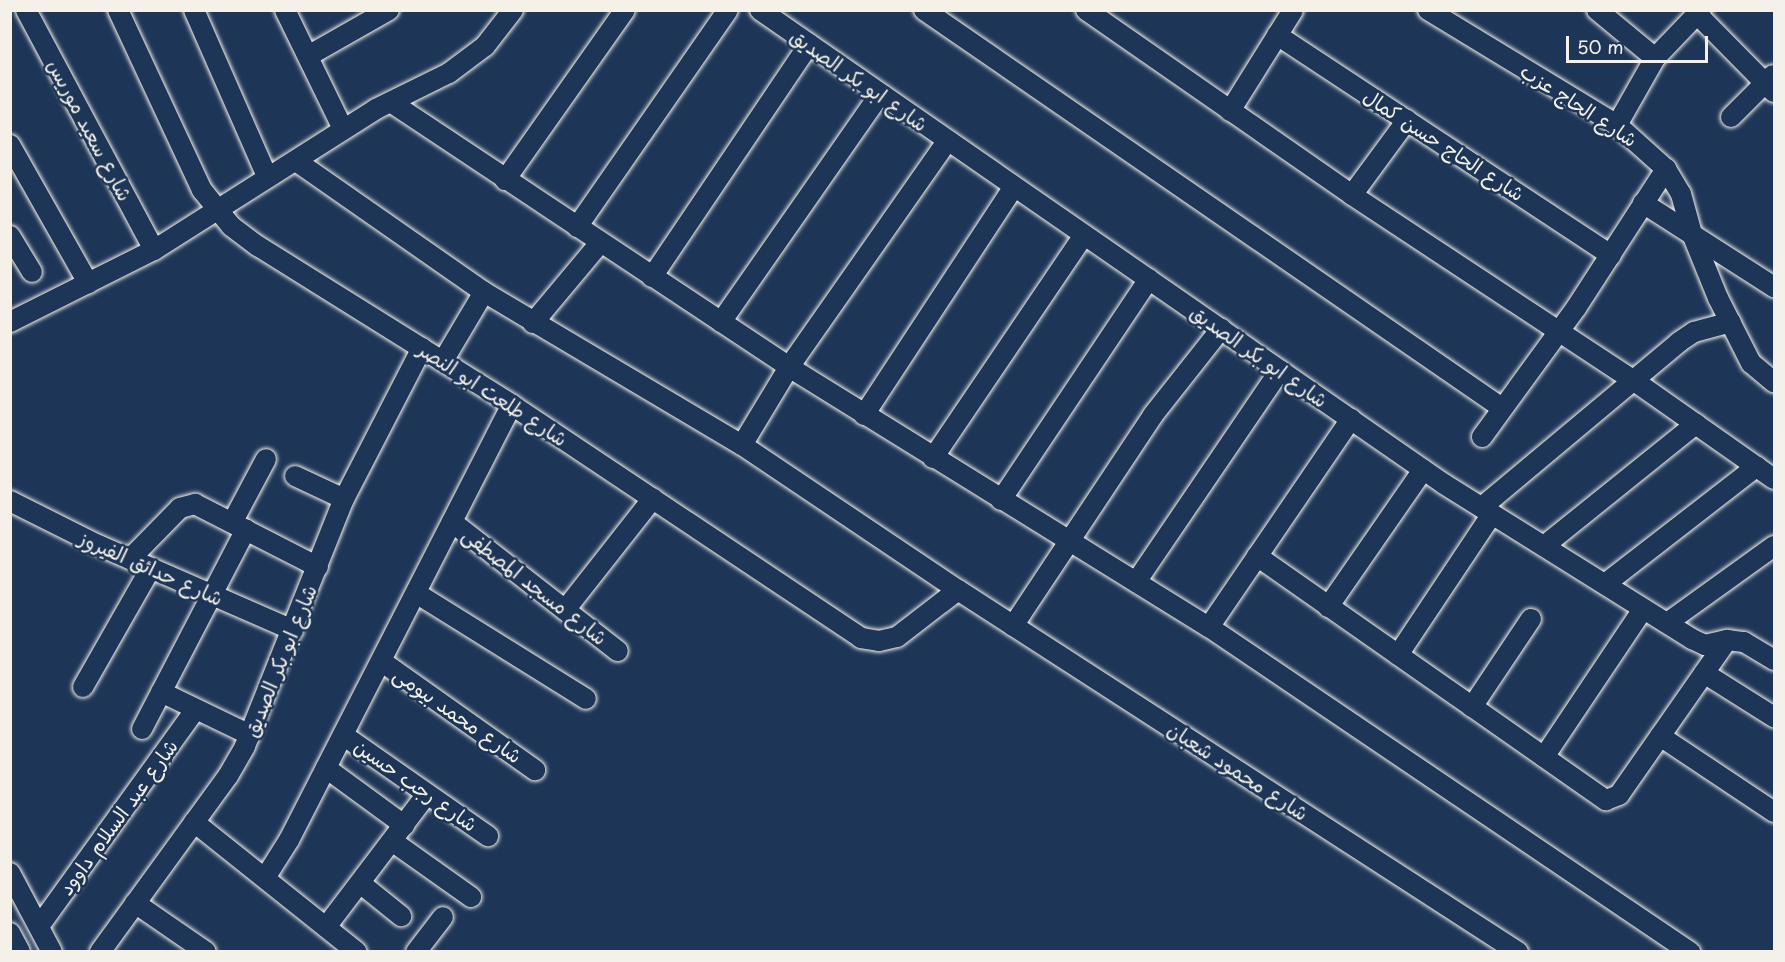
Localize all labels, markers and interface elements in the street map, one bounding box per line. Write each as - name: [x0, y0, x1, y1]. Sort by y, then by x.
- street label: شارع ابو بكر الصديق: [786, 24, 932, 136]
- scale bar: [1569, 24, 1712, 62]
- text: 50 m: [1577, 33, 1624, 60]
- street label: شارع سعيد موريس: [43, 55, 137, 205]
- street label: شارع الحاج عزب: [1516, 58, 1642, 152]
- street label: شارع الحاج حسن كمال: [1359, 84, 1529, 206]
- street label: شارع ابو بكر الصديق: [1186, 300, 1332, 412]
- street label: شارع طلعت ابو النصر: [414, 337, 572, 451]
- street label: شارع مسجد المصطفى: [458, 522, 612, 650]
- street label: شارع حدائق الفيروز: [75, 526, 227, 610]
- street label: شارع ابو بكر الصديق: [239, 581, 321, 741]
- street label: شارع محمد بيومى: [389, 662, 527, 768]
- street label: شارع محمود شعبان: [1163, 717, 1313, 825]
- street label: شارع رجب حسين: [350, 734, 482, 836]
- street label: شارع عبد السلام داوود: [54, 735, 182, 899]

